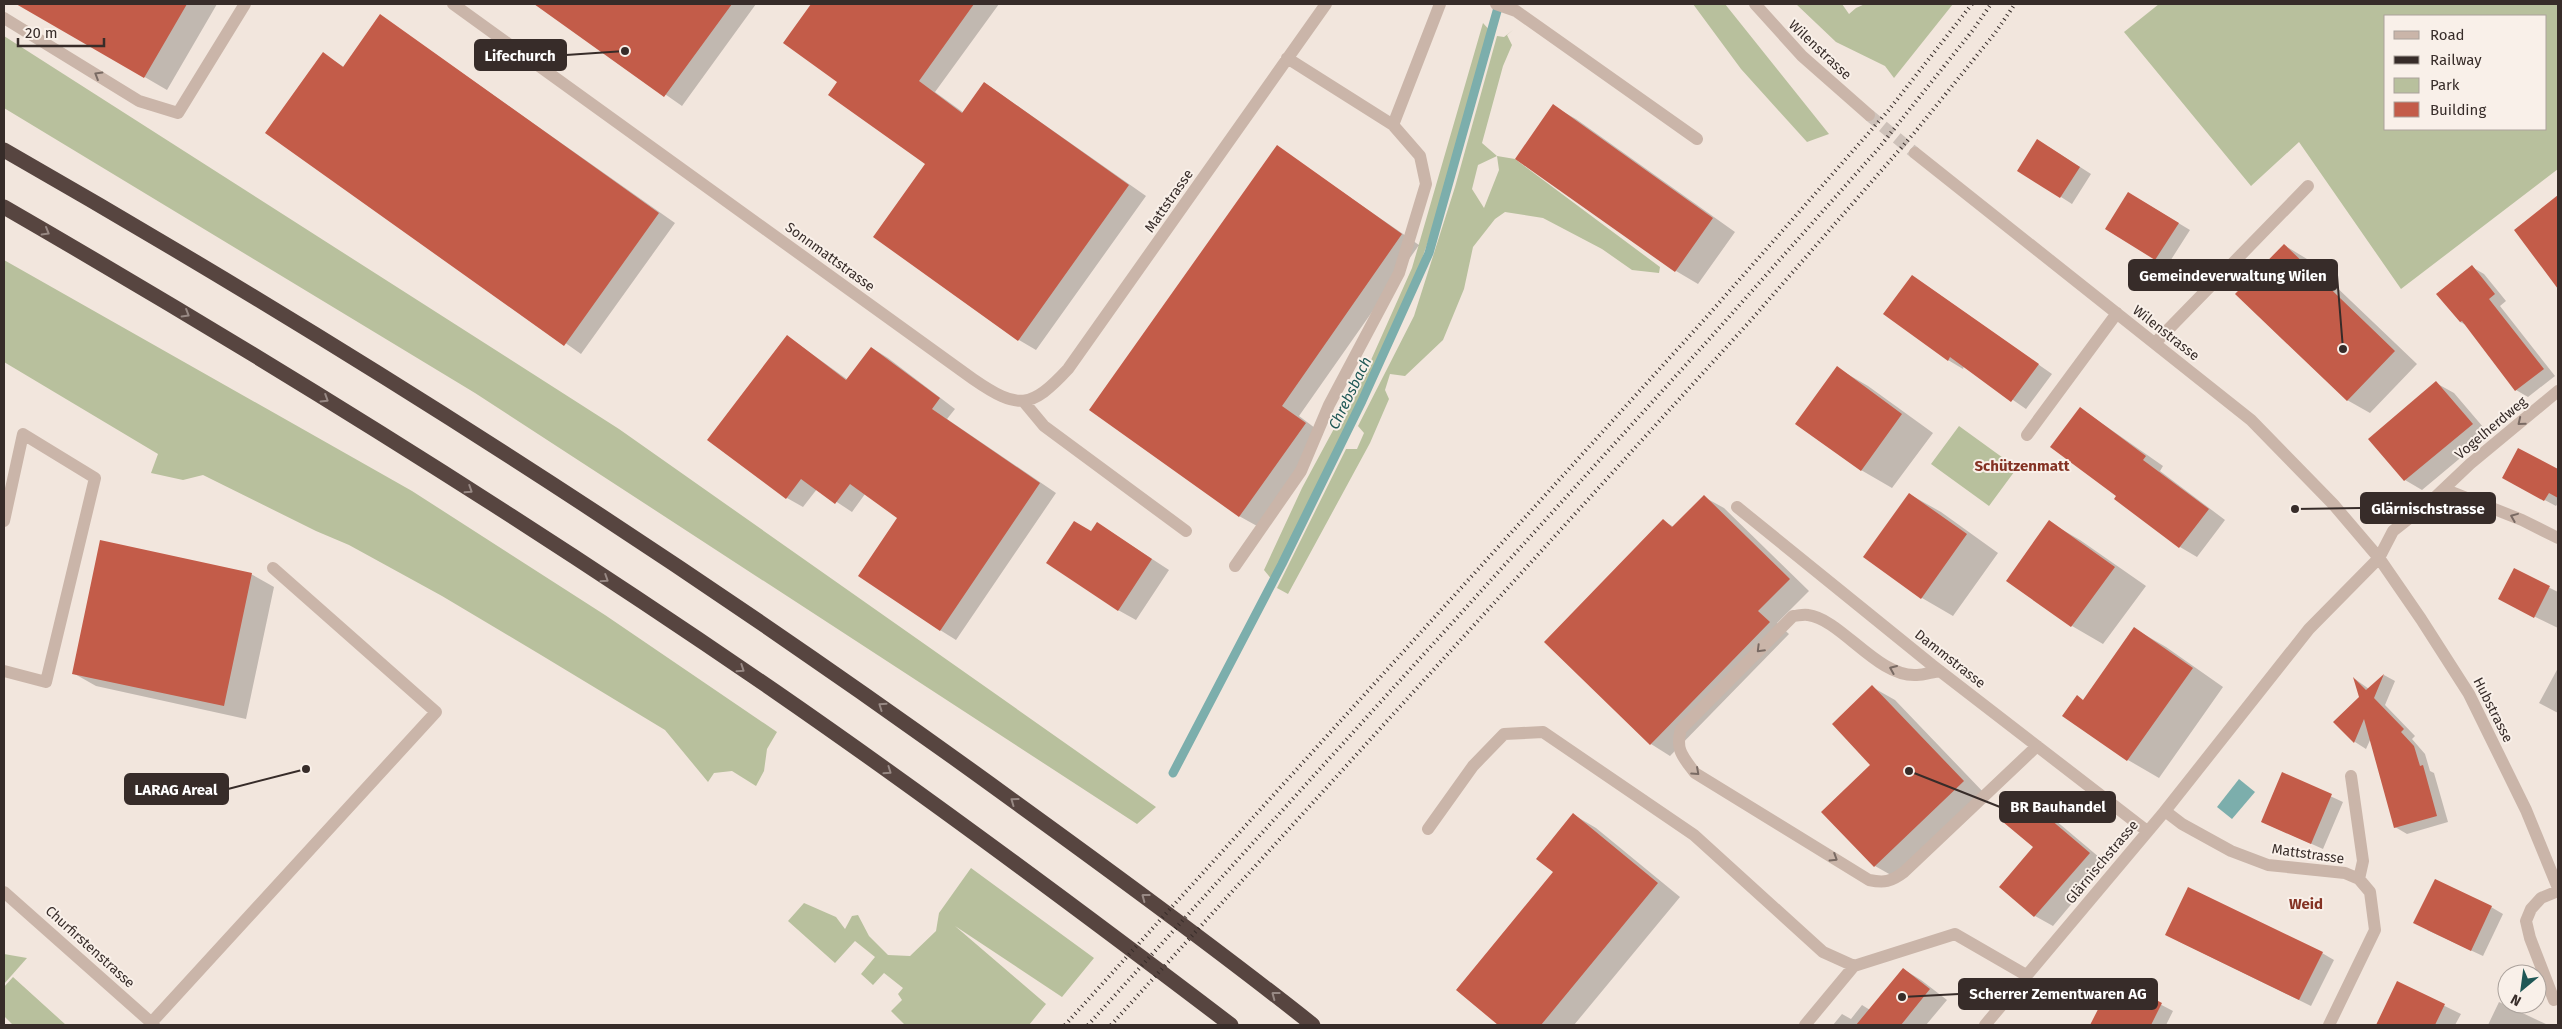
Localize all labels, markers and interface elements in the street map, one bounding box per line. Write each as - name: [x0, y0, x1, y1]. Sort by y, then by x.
- scale bar: [18, 15, 104, 47]
- legend: [2384, 15, 2547, 130]
- street label: Wilenstrasse: [1785, 17, 1855, 83]
- text: 20 m: [25, 24, 58, 42]
- text: Road: [2430, 26, 2465, 44]
- callout: Lifechurch: [475, 40, 566, 70]
- text: Lifechurch: [484, 47, 556, 65]
- text: Railway: [2430, 51, 2482, 69]
- one-way arrow: [94, 72, 103, 82]
- text: Park: [2430, 76, 2460, 94]
- text: Building: [2430, 101, 2486, 119]
- street label: Mattstrasse: [1141, 166, 1197, 236]
- street label: Sonnmattstrasse: [782, 219, 878, 295]
- one-way arrow: [41, 225, 50, 235]
- callout: Gemeindeverwaltung Wilen: [2129, 260, 2337, 290]
- text: Gemeindeverwaltung Wilen: [2139, 267, 2327, 285]
- street label: Wilenstrasse: [2129, 302, 2203, 364]
- one-way arrow: [180, 308, 189, 318]
- water label: Chrebsbach: [1325, 354, 1375, 432]
- one-way arrow: [319, 392, 328, 402]
- street label: Vogelherdweg: [2452, 393, 2531, 463]
- one-way arrow: [2517, 417, 2526, 426]
- district label: Schützenmatt: [1975, 457, 2070, 475]
- one-way arrow: [464, 483, 473, 493]
- callout: Glärnischstrasse: [2361, 493, 2495, 523]
- text: Glärnischstrasse: [2371, 500, 2485, 518]
- one-way arrow: [2510, 513, 2519, 523]
- one-way arrow: [600, 572, 609, 582]
- street label: Dammstrasse: [1911, 626, 1989, 692]
- one-way arrow: [1757, 643, 1766, 652]
- one-way arrow: [735, 663, 744, 672]
- one-way arrow: [1889, 664, 1897, 674]
- street label: Hubstrasse: [2469, 675, 2517, 745]
- one-way arrow: [878, 703, 888, 712]
- one-way arrow: [883, 765, 892, 774]
- one-way arrow: [1691, 766, 1700, 775]
- callout: LARAG Areal: [125, 774, 228, 804]
- text: LARAG Areal: [135, 781, 218, 799]
- callout: BR Bauhandel: [2000, 792, 2115, 822]
- one-way arrow: [1010, 798, 1020, 807]
- text: BR Bauhandel: [2010, 798, 2106, 816]
- street label: Glärnischstrasse: [2062, 817, 2142, 907]
- street label: Mattstrasse: [2271, 840, 2345, 868]
- one-way arrow: [1828, 852, 1837, 862]
- one-way arrow: [1141, 894, 1151, 903]
- district label: Weid: [2289, 895, 2323, 913]
- street label: Churfirstenstrasse: [42, 902, 138, 992]
- north arrow: [2497, 964, 2547, 1014]
- callout: Scherrer Zementwaren AG: [1959, 979, 2157, 1009]
- text: Scherrer Zementwaren AG: [1969, 985, 2147, 1003]
- text: N: [2508, 990, 2524, 1010]
- one-way arrow: [1272, 993, 1281, 1001]

